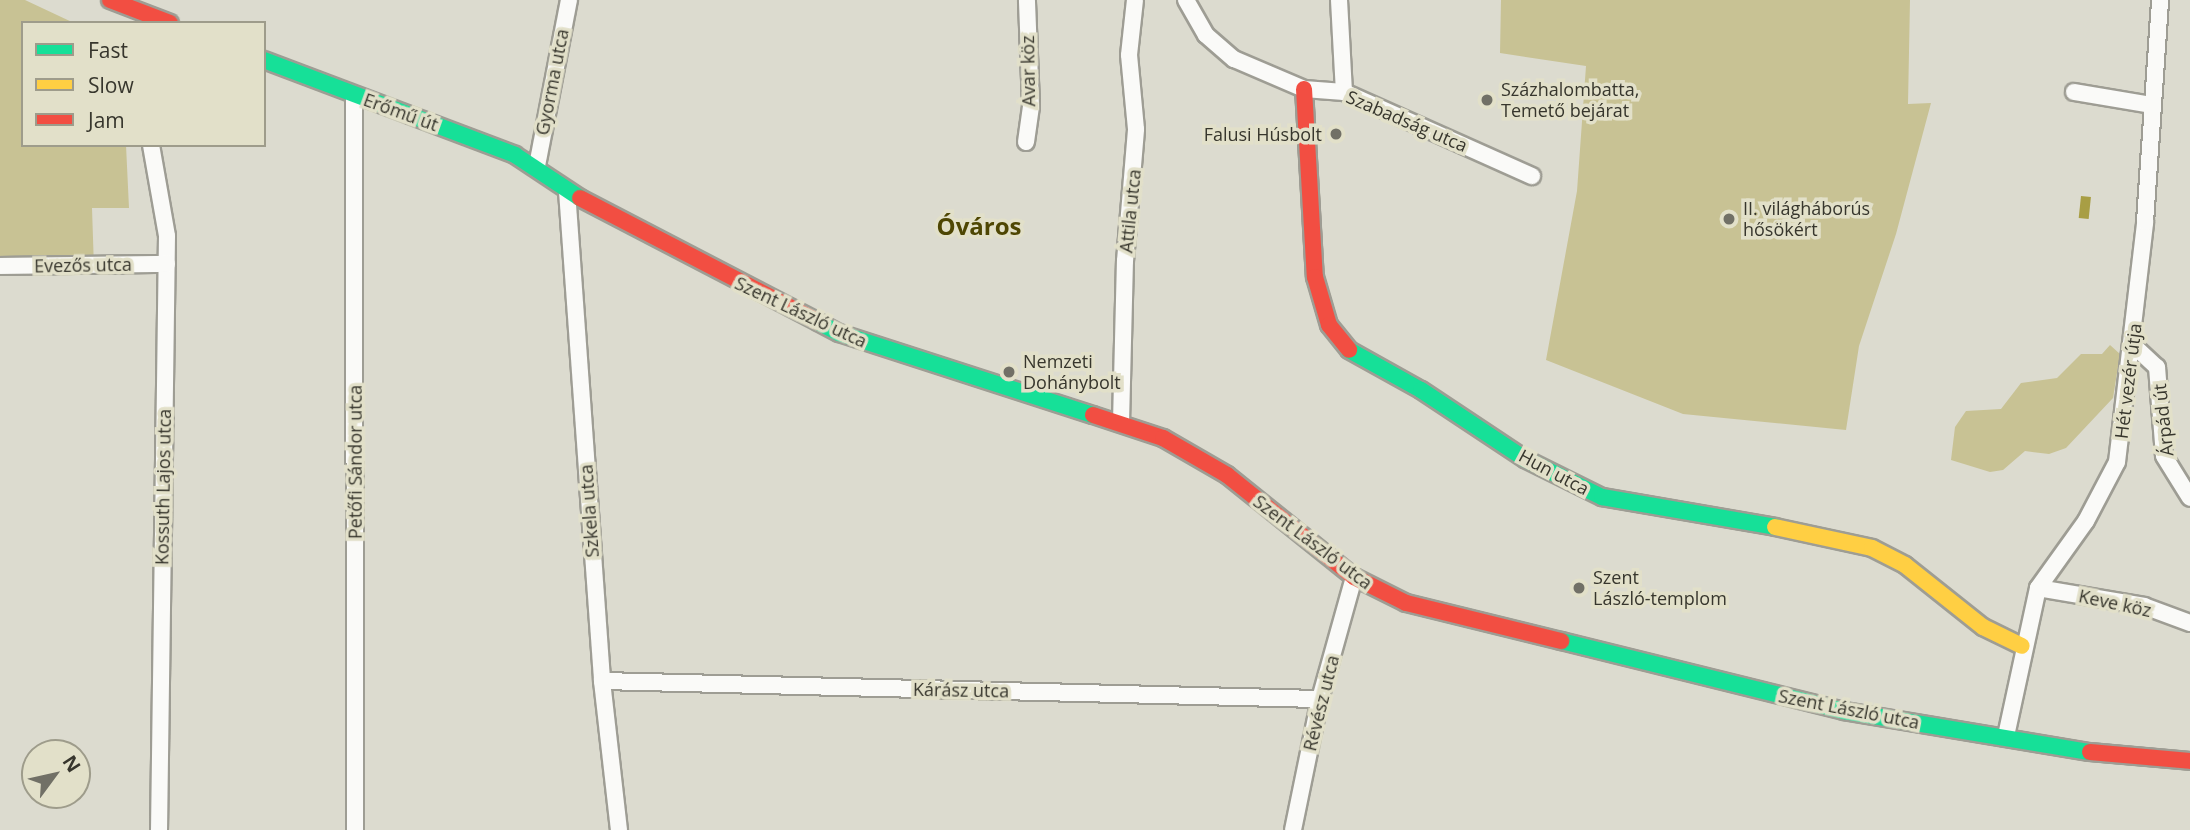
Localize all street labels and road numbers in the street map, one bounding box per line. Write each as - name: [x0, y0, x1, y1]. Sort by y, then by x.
- street label: Gyorma utca: [531, 27, 573, 137]
- street label: Avar köz: [1017, 35, 1039, 107]
- street label: Szabadság utca: [1343, 86, 1471, 156]
- street label: Erőmű út: [361, 89, 441, 135]
- street label: Attila utca: [1115, 168, 1145, 254]
- street label: Evezős utca: [34, 253, 132, 277]
- street label: Szent László utca: [732, 272, 870, 352]
- street label: Hét vezér útja: [2110, 322, 2146, 440]
- street label: Árpád út: [2148, 383, 2178, 457]
- street label: Petőfi Sándor utca: [344, 385, 366, 539]
- street label: Kossuth Lajos utca: [151, 409, 175, 565]
- street label: Hun utca: [1515, 445, 1593, 499]
- street label: Szkela utca: [575, 464, 603, 558]
- street label: Szent László utca: [1249, 490, 1377, 594]
- street label: Keve köz: [2077, 585, 2153, 621]
- street label: Révész utca: [1299, 653, 1343, 753]
- street label: Kárász utca: [913, 678, 1009, 702]
- street label: Szent László utca: [1777, 685, 1921, 733]

